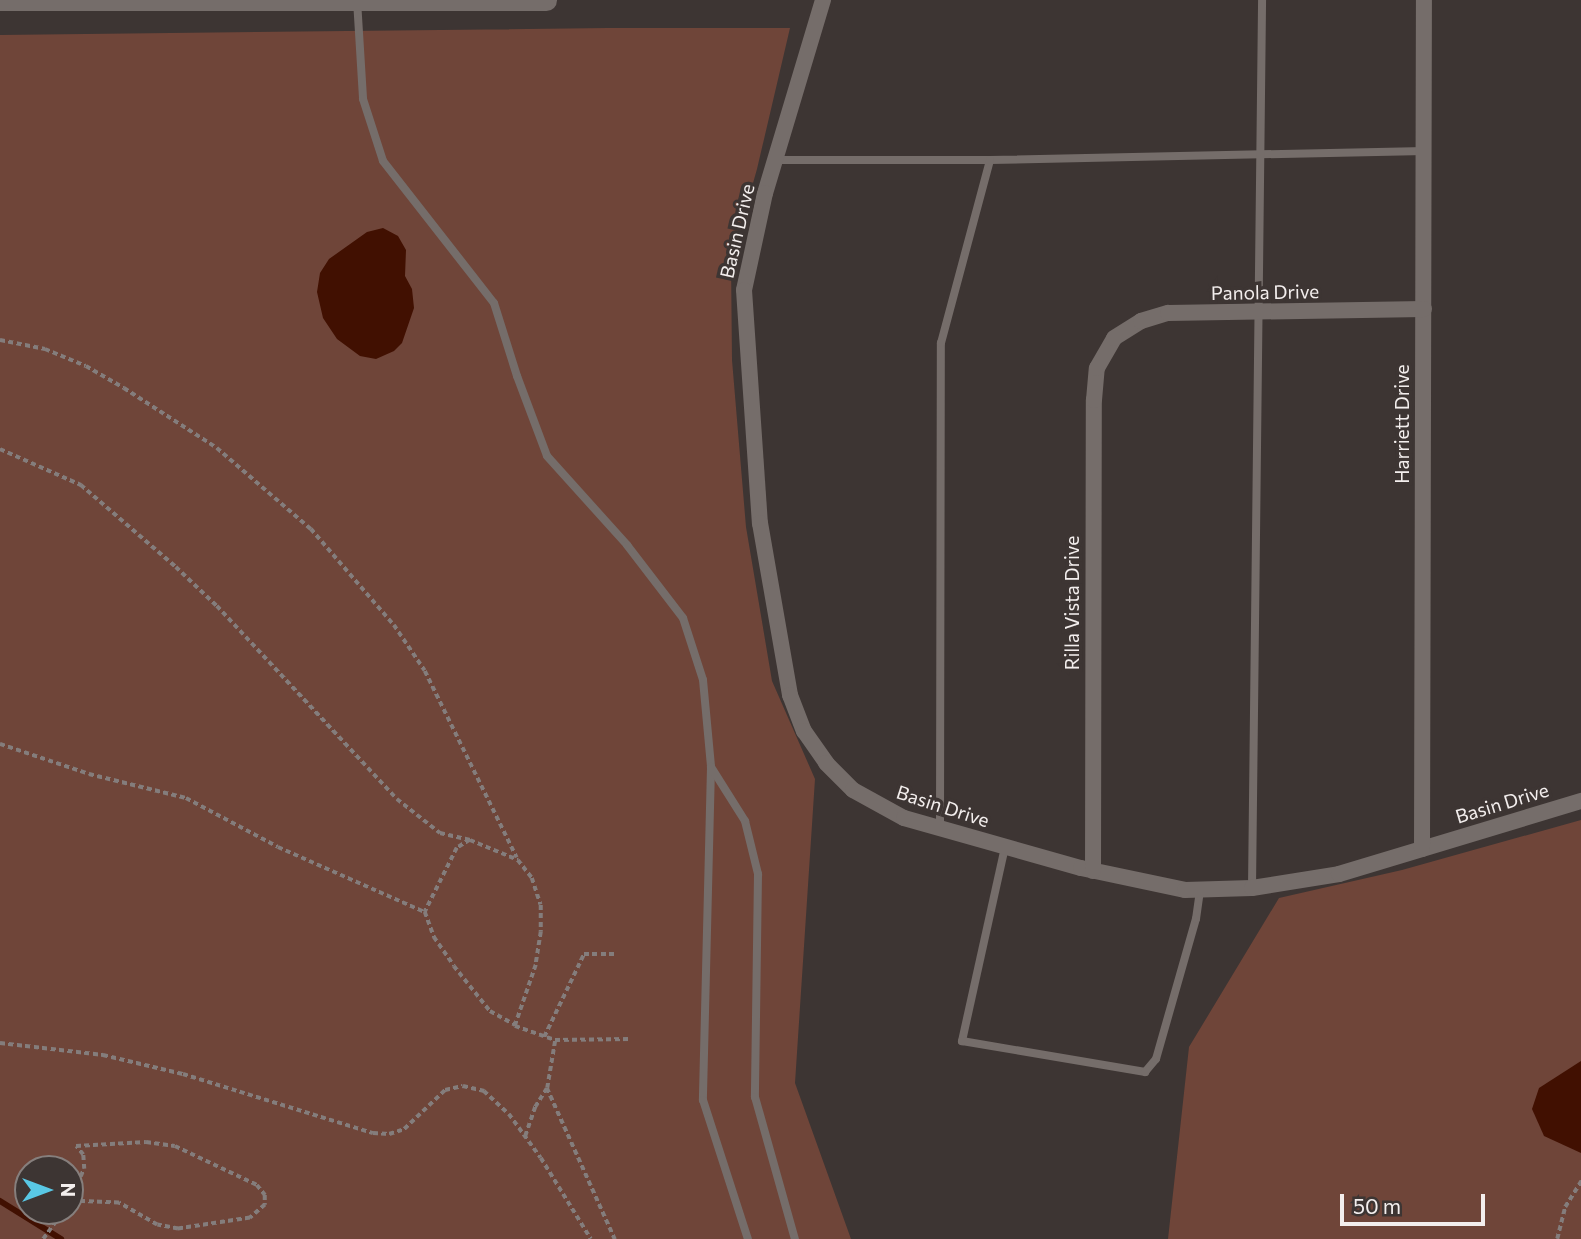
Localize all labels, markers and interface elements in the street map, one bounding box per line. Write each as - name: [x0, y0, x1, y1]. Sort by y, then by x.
- street label: Basin Drive: [715, 182, 759, 280]
- street label: Panola Drive: [1211, 280, 1319, 304]
- street label: Harriett Drive: [1391, 364, 1413, 484]
- street label: Rilla Vista Drive: [1061, 536, 1083, 670]
- street label: Basin Drive: [1453, 778, 1551, 828]
- street label: Basin Drive: [894, 780, 992, 832]
- north arrow: [14, 1155, 84, 1225]
- scale bar: [1343, 1180, 1488, 1224]
- text: N: [57, 1183, 80, 1197]
- text: 50 m: [1353, 1193, 1401, 1218]

